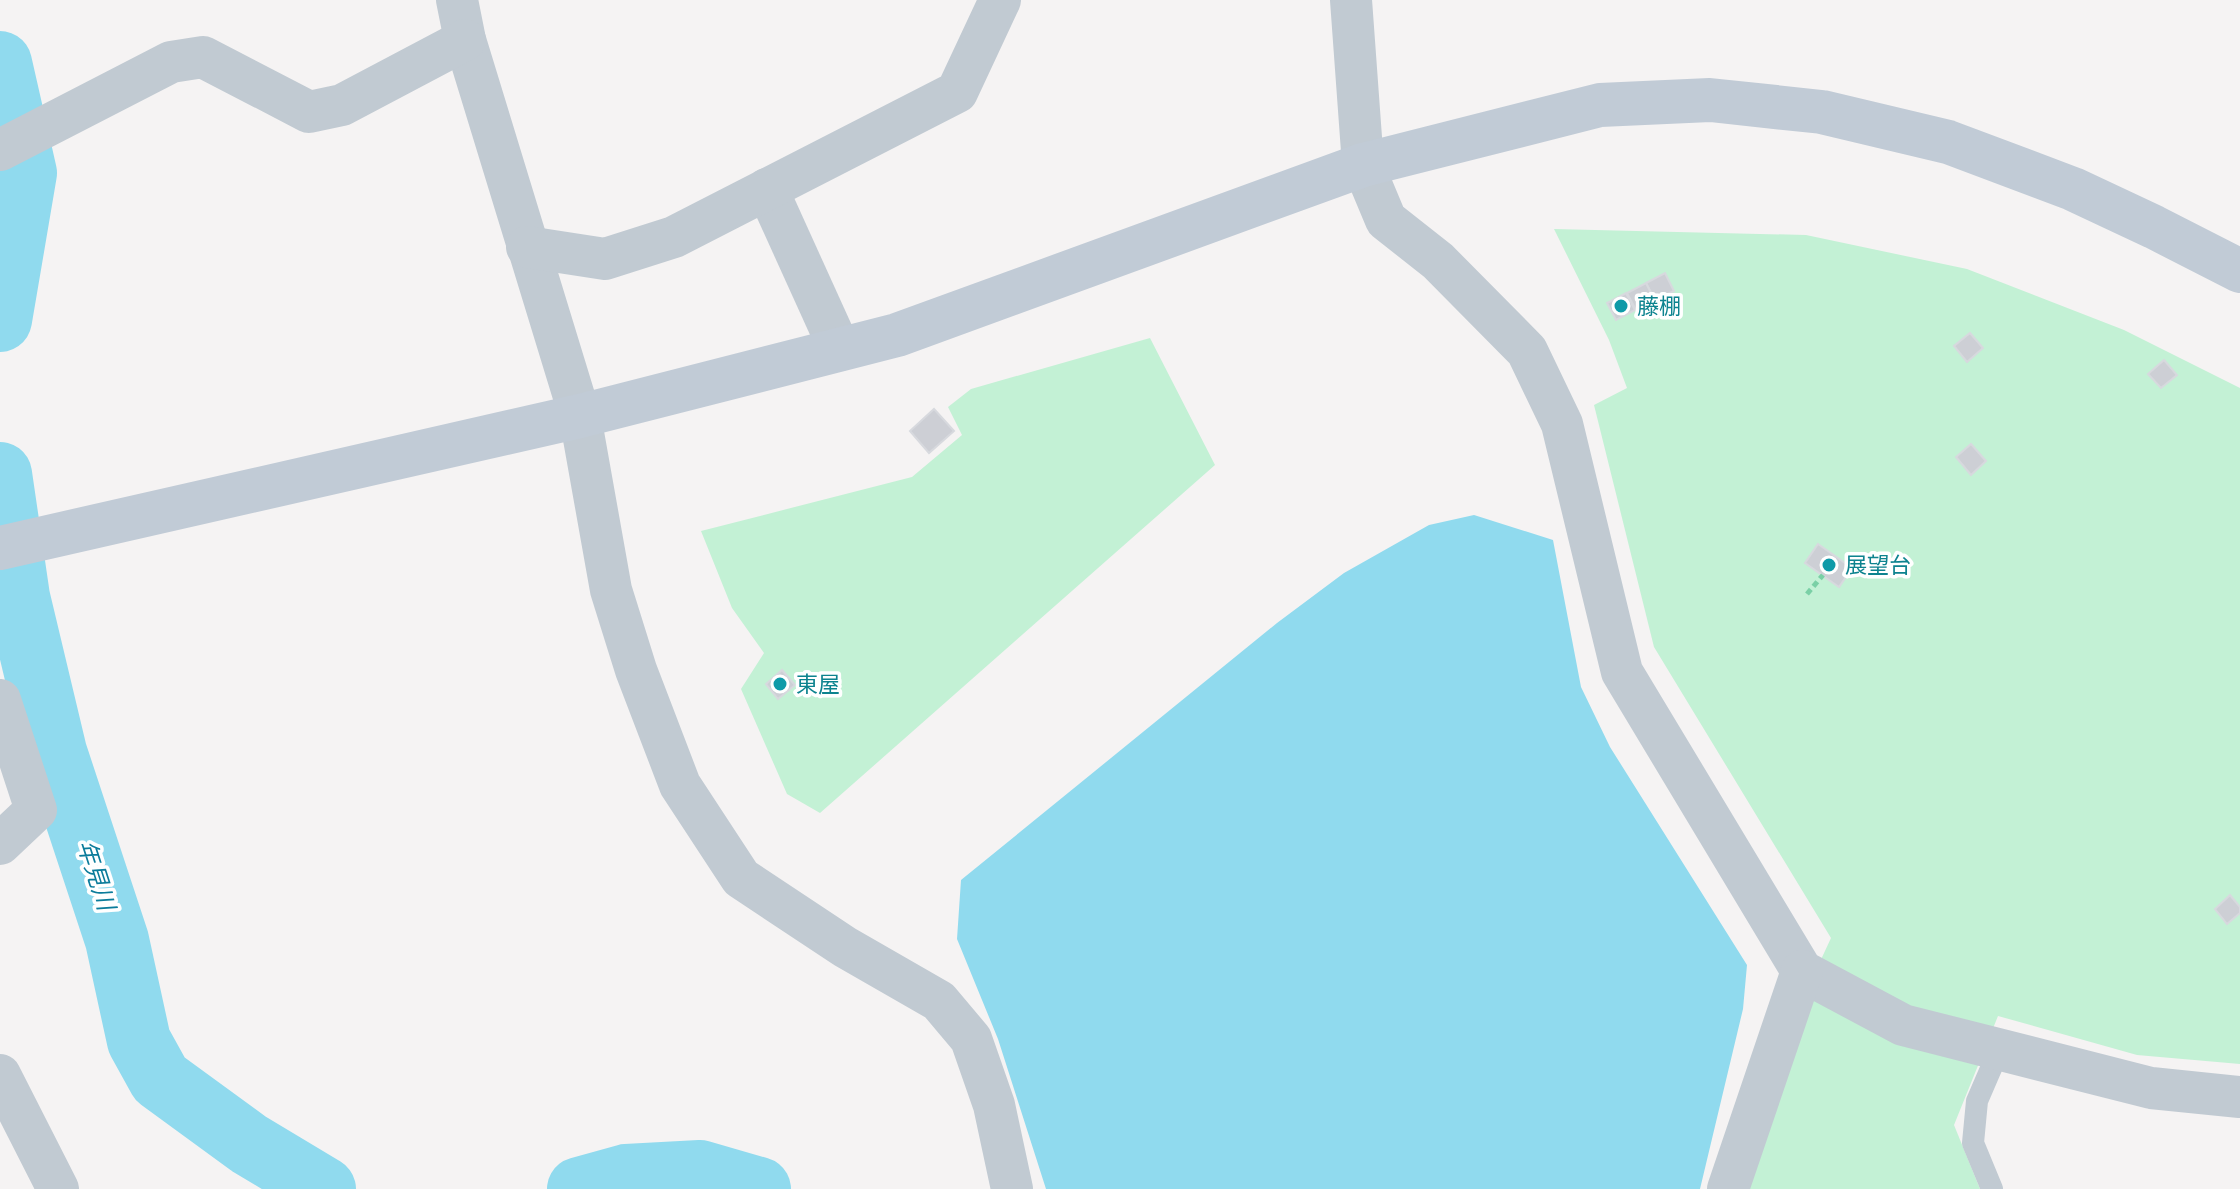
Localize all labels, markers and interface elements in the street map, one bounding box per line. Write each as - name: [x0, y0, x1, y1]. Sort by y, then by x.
- place label: 藤棚: [1637, 294, 1681, 320]
- marker: 藤棚: [1612, 297, 1630, 315]
- place label: 展望台: [1845, 553, 1911, 579]
- marker: 展望台: [1820, 556, 1838, 574]
- place label: 東屋: [796, 672, 840, 698]
- marker: 東屋: [771, 675, 789, 693]
- water label: 年見川: [72, 836, 121, 916]

